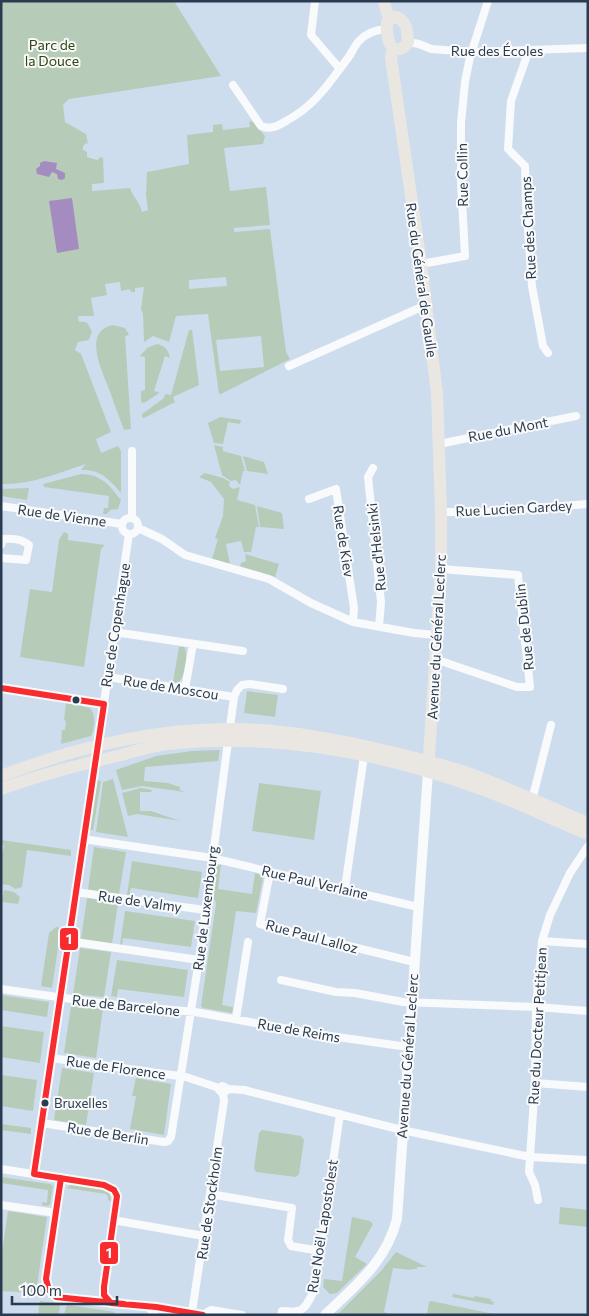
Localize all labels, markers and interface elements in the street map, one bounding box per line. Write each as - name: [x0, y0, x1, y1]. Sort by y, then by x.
- park label: Parc de la Douce: [25, 36, 79, 69]
- street label: Rue des Écoles: [451, 42, 543, 59]
- street label: Rue Collin: [453, 143, 471, 207]
- street label: Rue des Champs: [517, 176, 539, 280]
- street label: Rue du Général de Gaulle: [403, 202, 441, 358]
- street label: Rue du Mont: [466, 413, 550, 445]
- street label: Rue Lucien Gardey: [455, 496, 573, 520]
- street label: Rue de Vienne: [17, 500, 107, 530]
- street label: Rue d'Helsinki: [363, 502, 389, 592]
- street label: Rue de Kiev: [330, 504, 358, 578]
- street label: Avenue du Général Leclerc: [423, 554, 449, 720]
- street label: Rue de Copenhague: [97, 562, 133, 688]
- street label: Rue de Dublin: [511, 583, 537, 671]
- street label: Rue de Moscou: [122, 671, 220, 703]
- unlabelled marker: [71, 695, 81, 705]
- street label: Rue de Luxembourg: [189, 844, 221, 971]
- street label: Rue Paul Verlaine: [260, 861, 370, 903]
- street label: Rue de Valmy: [97, 887, 183, 915]
- street label: Rue Paul Lalloz: [264, 915, 360, 957]
- line badge: 1: [59, 927, 79, 951]
- text: 1: [66, 930, 72, 947]
- street label: Rue du Docteur Petitjean: [524, 947, 550, 1105]
- street label: Avenue du Général Leclerc: [393, 973, 421, 1139]
- street label: Rue de Barcelone: [71, 991, 181, 1019]
- street label: Rue de Reims: [256, 1014, 342, 1046]
- street label: Rue de Florence: [65, 1052, 167, 1082]
- place label: Bruxelles: [54, 1095, 108, 1111]
- marker: Bruxelles: [40, 1098, 50, 1108]
- street label: Rue de Berlin: [66, 1118, 150, 1148]
- street label: Rue de Stockholm: [193, 1145, 225, 1261]
- street label: Rue Noël Lapostolest: [303, 1158, 341, 1294]
- line badge: 1: [99, 1241, 119, 1265]
- text: 1: [106, 1244, 112, 1261]
- scale bar: [12, 1274, 118, 1306]
- text: 100 m: [20, 1281, 62, 1299]

